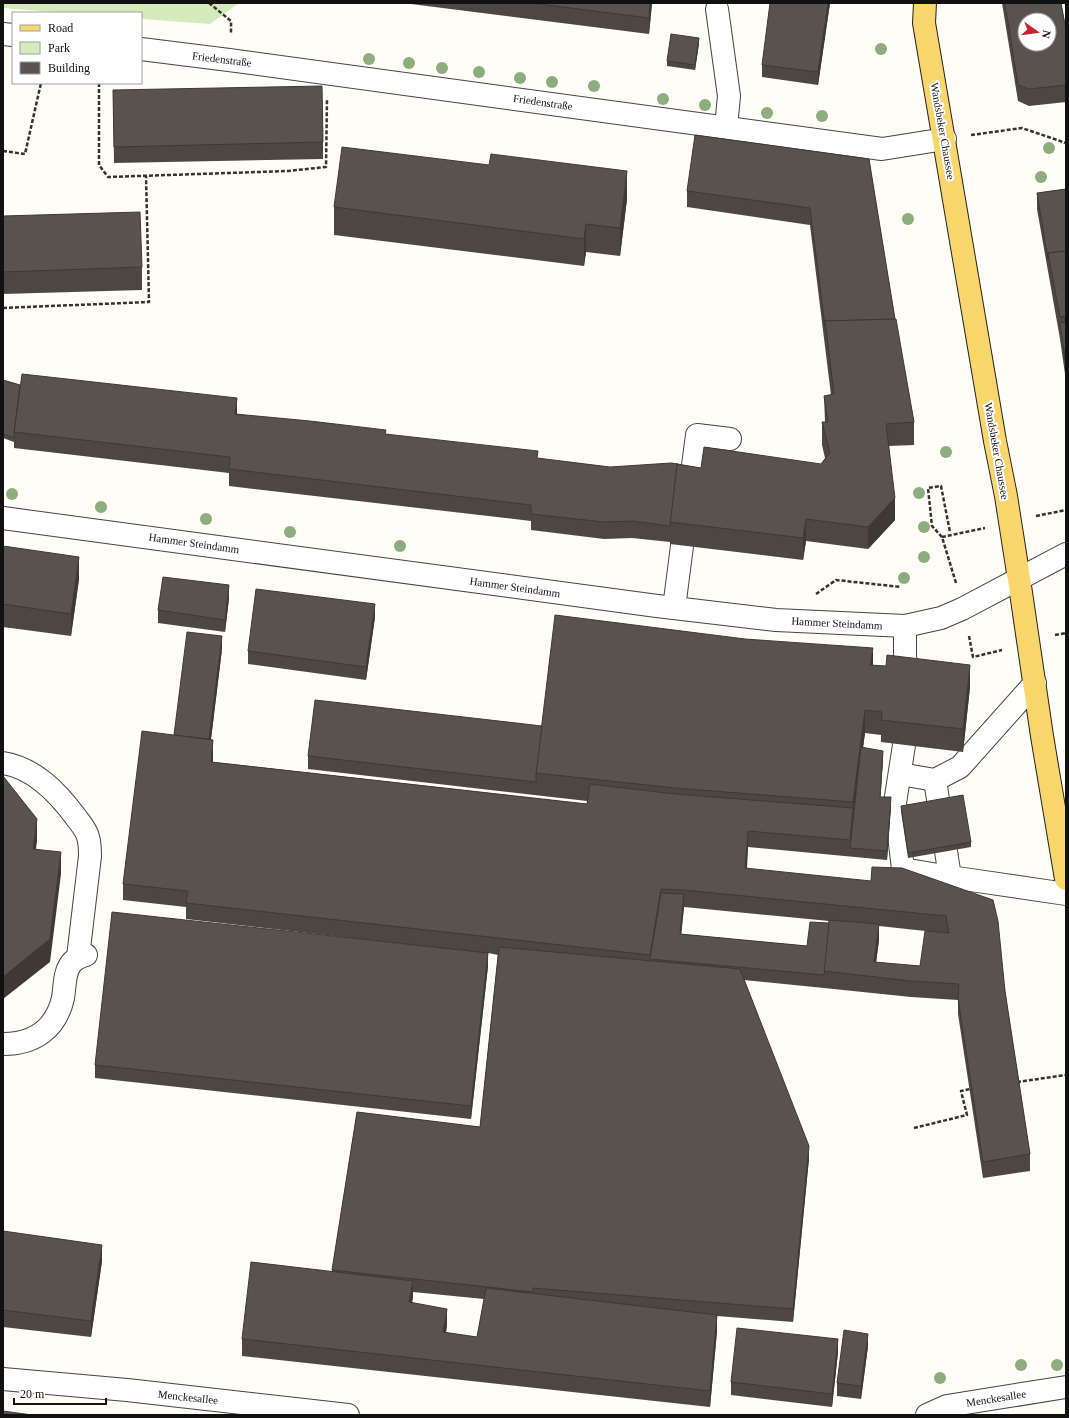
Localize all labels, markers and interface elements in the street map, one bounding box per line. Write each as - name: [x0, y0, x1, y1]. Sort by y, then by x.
- legend: [12, 12, 142, 84]
- north arrow: [1017, 12, 1057, 52]
- text: Road: [48, 21, 73, 35]
- text: N: [1040, 29, 1053, 40]
- text: Park: [48, 41, 70, 55]
- street label: Friedenstraße: [192, 49, 253, 69]
- text: Building: [48, 61, 90, 75]
- street label: Wandsbeker Chaussee: [929, 82, 957, 181]
- street label: Friedenstraße: [513, 92, 574, 112]
- street label: Wandsbeker Chaussee: [983, 402, 1011, 501]
- street label: Hammer Steindamm: [148, 531, 240, 555]
- street label: Hammer Steindamm: [469, 575, 561, 599]
- street label: Hammer Steindamm: [791, 615, 883, 631]
- scale bar: [14, 1380, 106, 1406]
- text: 20 m: [20, 1387, 45, 1401]
- street label: Menckesallee: [965, 1387, 1027, 1409]
- street label: Menckesallee: [157, 1388, 219, 1406]

